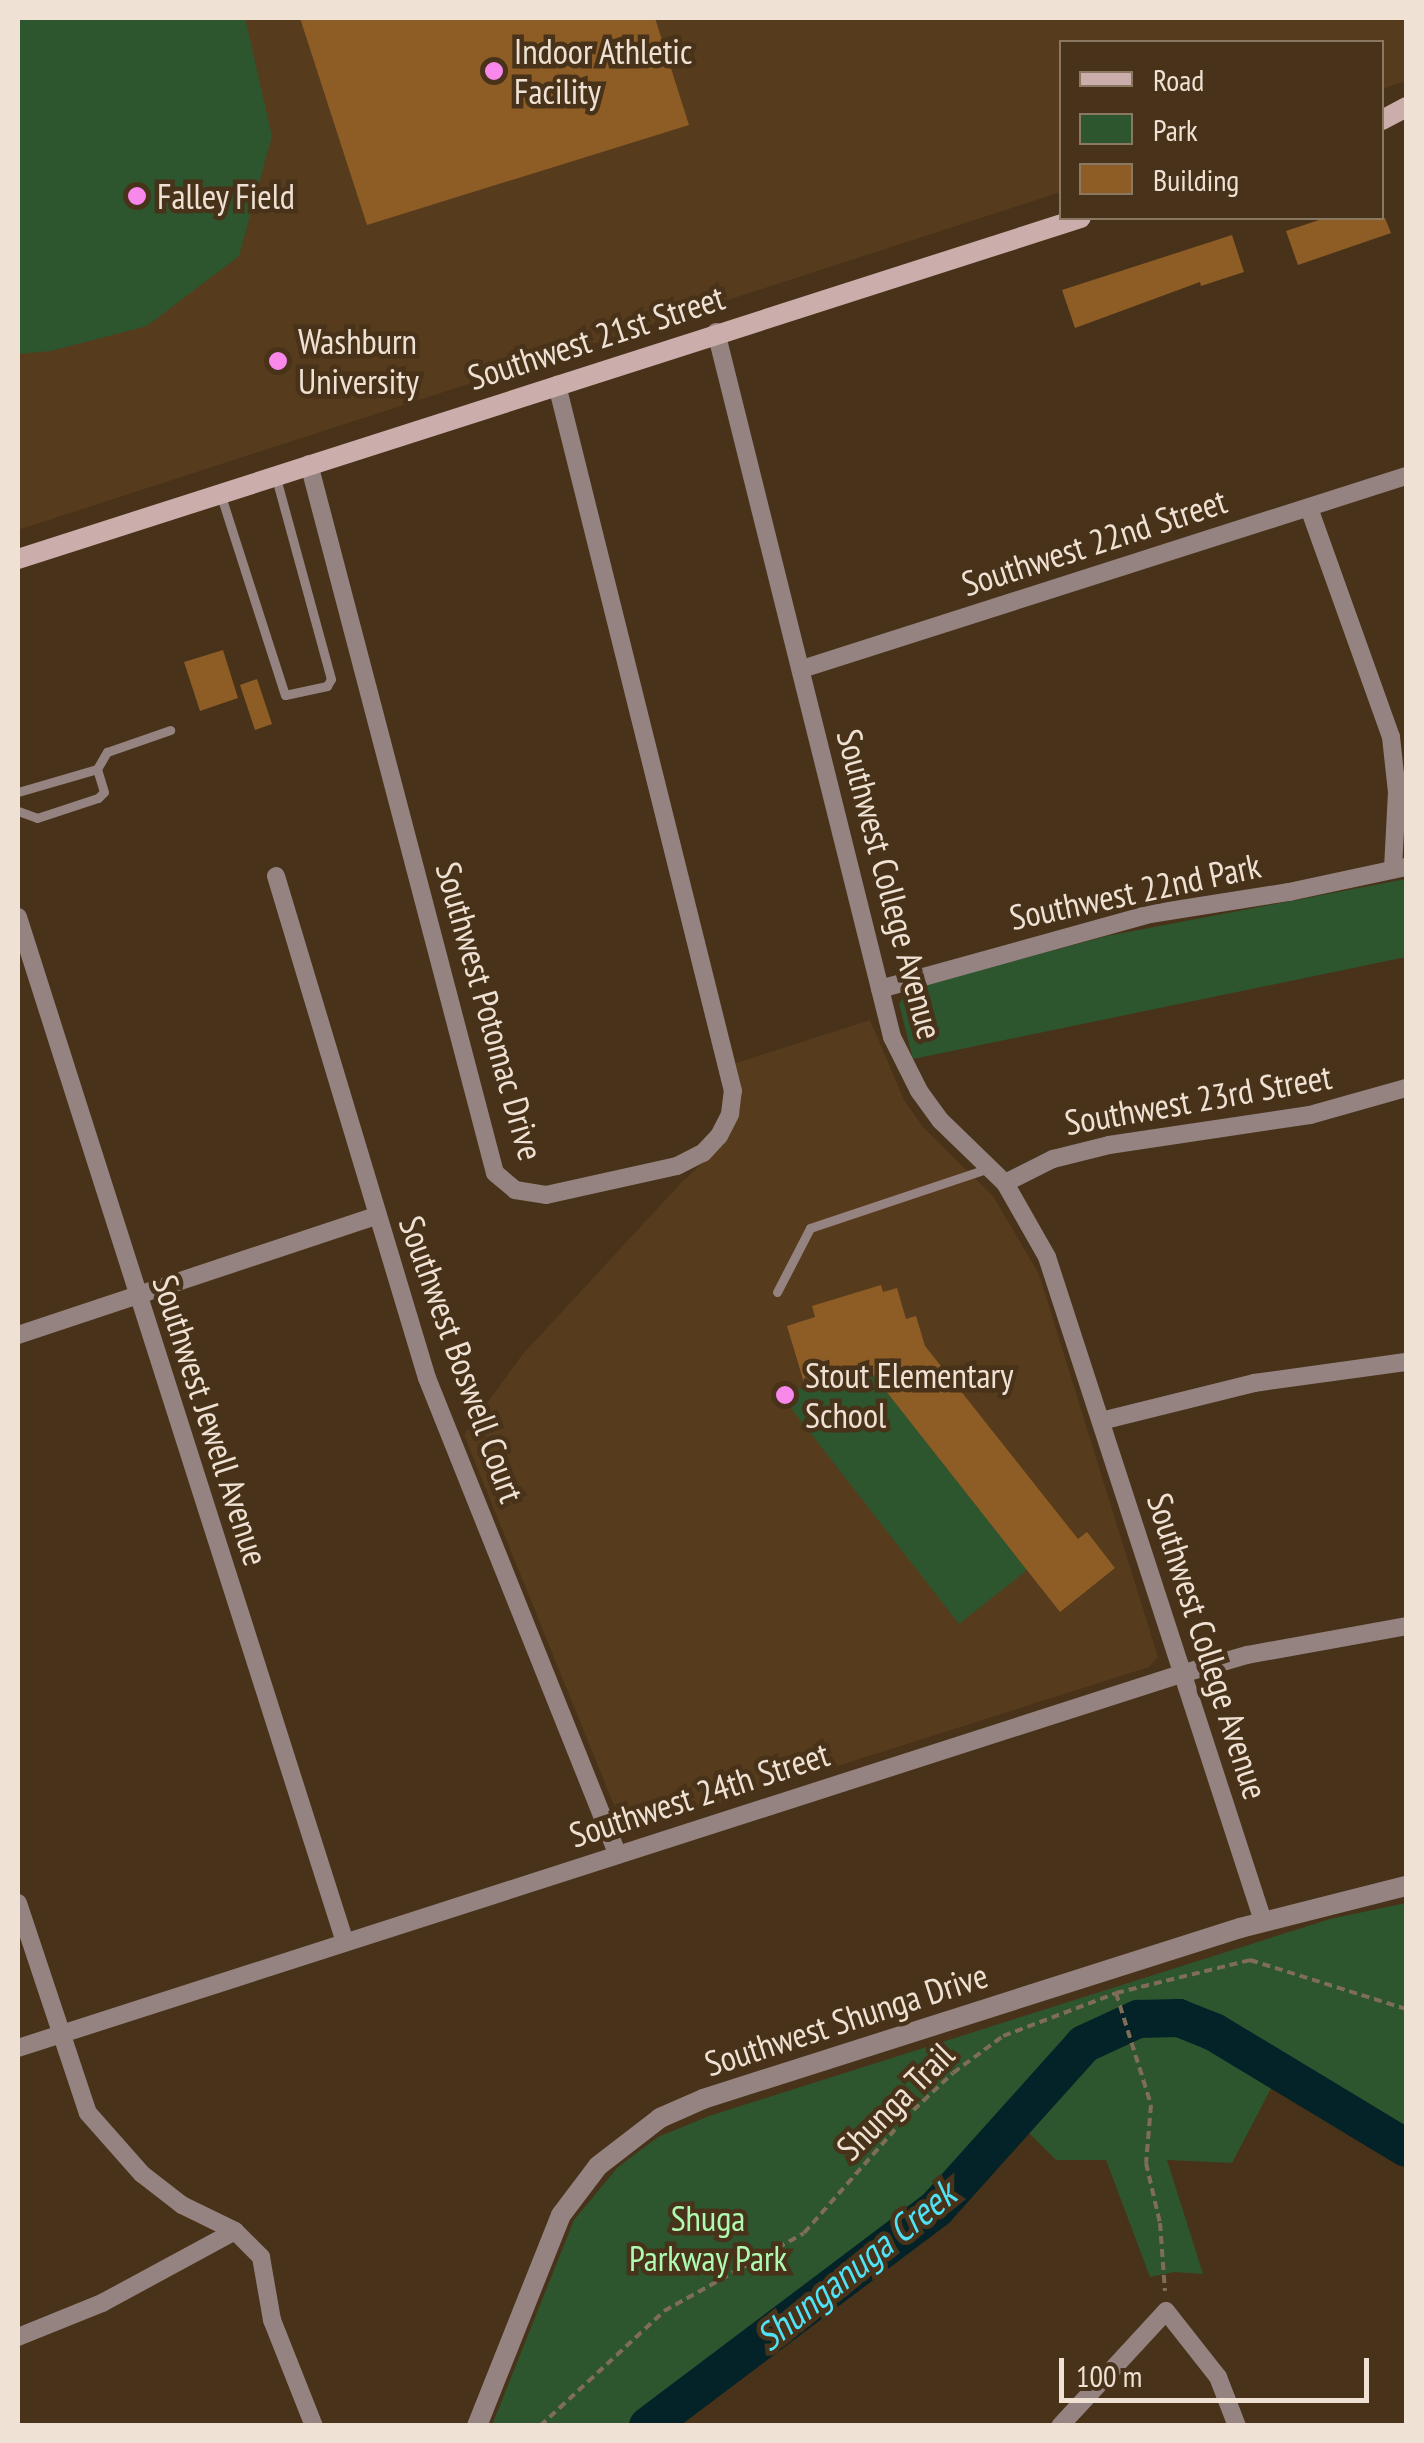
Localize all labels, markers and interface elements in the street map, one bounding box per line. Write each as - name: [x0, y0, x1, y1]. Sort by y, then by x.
- place label: Indoor Athletic Facility: [514, 30, 693, 112]
- legend: [1059, 40, 1384, 220]
- marker: Indoor Athletic Facility: [483, 60, 505, 82]
- text: Road: [1153, 60, 1204, 99]
- text: Park: [1153, 110, 1198, 149]
- text: Building: [1153, 160, 1239, 199]
- place label: Falley Field: [157, 175, 296, 217]
- marker: Falley Field: [126, 185, 148, 207]
- street label: Southwest 21st Street: [463, 276, 729, 398]
- place label: Washburn University: [298, 320, 419, 402]
- marker: Washburn University: [267, 350, 289, 372]
- street label: Southwest 22nd Street: [956, 479, 1232, 605]
- street label: Southwest College Avenue: [828, 724, 952, 1044]
- street label: Southwest 22nd Park: [1006, 844, 1264, 938]
- street label: Southwest Potomac Drive: [427, 857, 553, 1165]
- street label: Southwest 23rd Street: [1061, 1055, 1335, 1143]
- street label: Southwest Boswell Court: [391, 1210, 533, 1508]
- street label: Southwest Jewell Avenue: [144, 1269, 278, 1571]
- place label: Stout Elementary School: [805, 1354, 1013, 1436]
- marker: Stout Elementary School: [774, 1384, 796, 1406]
- street label: Southwest College Avenue: [1139, 1487, 1277, 1805]
- street label: Southwest 24th Street: [564, 1732, 834, 1856]
- street label: Southwest Shunga Drive: [699, 1953, 993, 2085]
- street label: Shunga Trail: [827, 2033, 963, 2169]
- water label: Shunganuga Creek: [746, 2171, 964, 2359]
- park label: Shuga Parkway Park: [628, 2197, 788, 2279]
- scale bar: [1064, 2338, 1374, 2400]
- text: 100 m: [1076, 2356, 1142, 2395]

